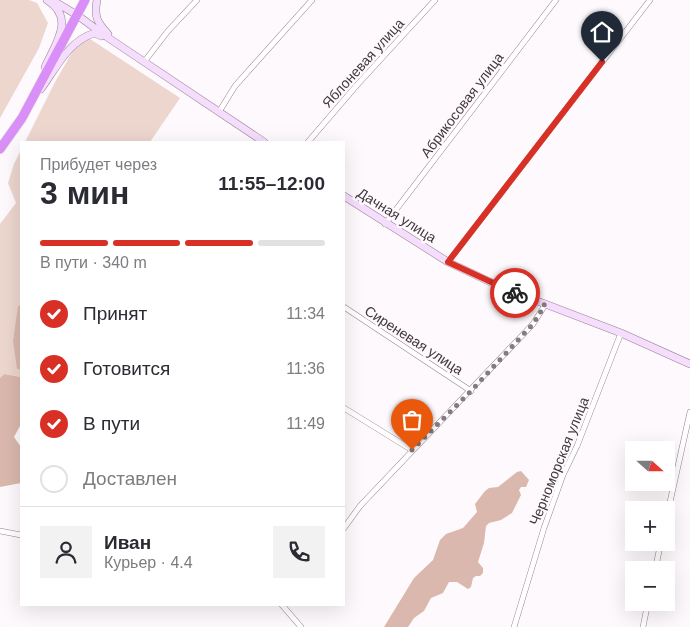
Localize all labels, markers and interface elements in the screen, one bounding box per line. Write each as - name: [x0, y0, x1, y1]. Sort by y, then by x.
- pin: [581, 11, 623, 62]
- street label: Яблоневая улица: [319, 15, 407, 111]
- icon: home: [588, 18, 616, 46]
- street label: Абрикосовая улица: [417, 49, 507, 161]
- text: Прибудет через: [40, 156, 157, 173]
- text: 11:55–12:00: [218, 173, 325, 194]
- text: 3 мин: [40, 175, 129, 211]
- street label: Дачная улица: [355, 184, 439, 246]
- text: В пути · 340 m: [40, 254, 147, 271]
- courier: [490, 268, 540, 318]
- icon: bike: [501, 279, 529, 307]
- icon: check: [40, 300, 68, 328]
- street label: Сиреневая улица: [362, 302, 466, 378]
- text: Принят: [83, 303, 147, 324]
- text: 11:34: [286, 305, 325, 322]
- icon: check: [40, 355, 68, 383]
- text: Готовится: [83, 358, 170, 379]
- text: 11:36: [286, 360, 325, 377]
- street label: Черноморская улица: [526, 394, 592, 527]
- pin: [391, 399, 433, 450]
- icon: bag: [398, 406, 426, 434]
- icon: check: [40, 410, 68, 438]
- text: В пути: [83, 413, 140, 434]
- text: 11:49: [286, 415, 325, 432]
- north arrow: [625, 441, 675, 491]
- map controls: [625, 441, 675, 611]
- text: Доставлен: [83, 468, 177, 489]
- button: +: [625, 501, 675, 551]
- button: person: [40, 526, 92, 578]
- button: phone: [273, 526, 325, 578]
- text: Иван: [104, 532, 151, 553]
- text: Курьер · 4.4: [104, 554, 193, 571]
- button: −: [625, 561, 675, 611]

